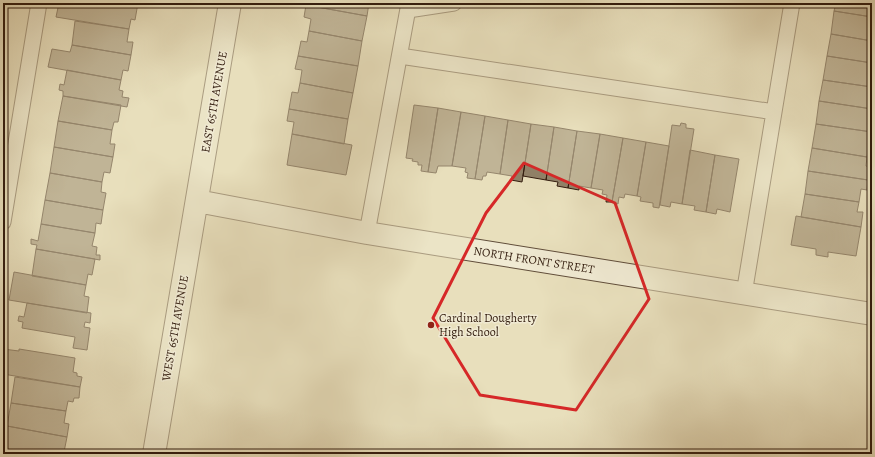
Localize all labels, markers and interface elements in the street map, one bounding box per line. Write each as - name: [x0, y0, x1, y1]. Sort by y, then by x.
- street label: EAST 65TH AVENUE: [197, 50, 231, 154]
- street label: NORTH FRONT STREET: [472, 243, 596, 278]
- street label: WEST 65TH AVENUE: [158, 274, 192, 383]
- place label: Cardinal Dougherty High School: [439, 310, 537, 340]
- marker: Cardinal Dougherty High School: [426, 320, 436, 330]

